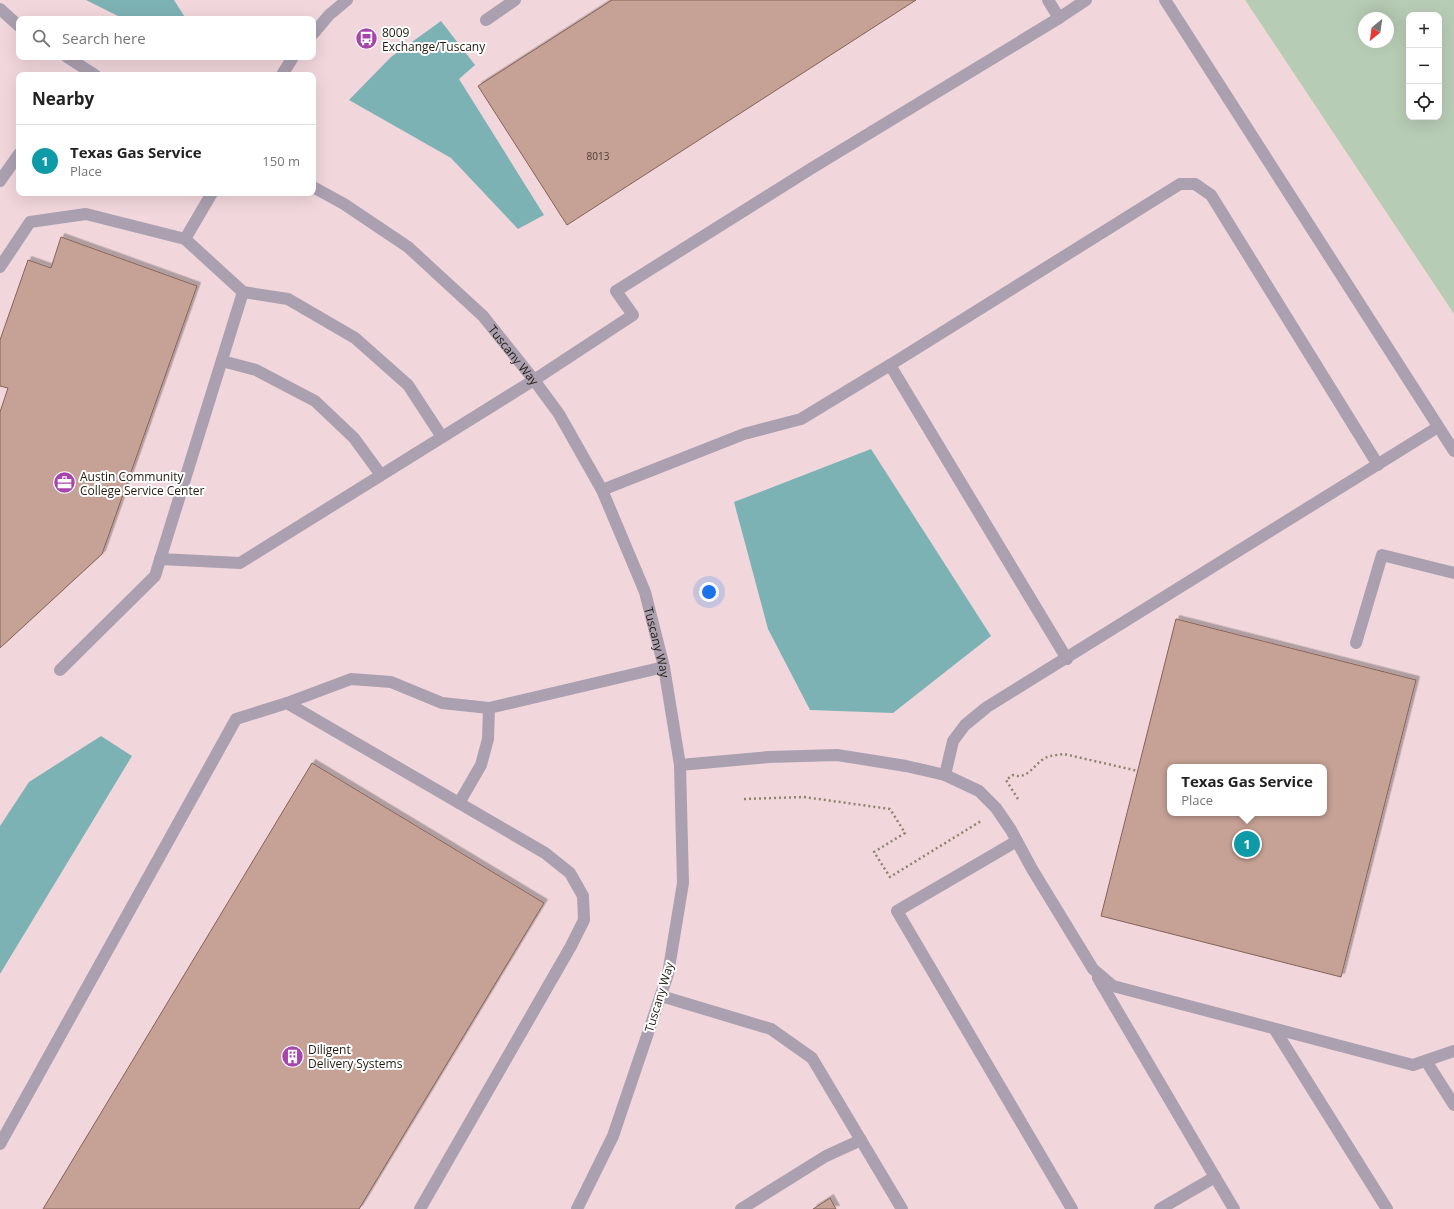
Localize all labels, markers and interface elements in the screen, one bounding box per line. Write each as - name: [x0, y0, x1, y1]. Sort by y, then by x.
- north arrow: [1358, 12, 1394, 48]
- map controls: [1406, 12, 1442, 120]
- button: +: [1406, 12, 1442, 48]
- search box: [16, 16, 316, 60]
- place label: 8009 Exchange/Tuscany: [382, 24, 486, 55]
- bus stop icon: 8009 Exchange/Tuscany: [354, 26, 380, 52]
- icon: search: [30, 27, 52, 49]
- text: Search here: [62, 28, 146, 48]
- button: −: [1406, 48, 1442, 84]
- button: locate: [1406, 84, 1442, 120]
- text: Nearby: [32, 87, 94, 110]
- text: Texas Gas Service: [70, 142, 202, 162]
- house number: 8013: [587, 149, 610, 163]
- text: 1: [41, 152, 49, 170]
- text: 150 m: [262, 152, 300, 170]
- text: Place: [70, 162, 102, 180]
- street label: Tuscany Way: [485, 321, 544, 389]
- place label: Austin Community College Service Center: [80, 468, 204, 499]
- office icon: Austin Community College Service Center: [51, 470, 77, 496]
- your location: [699, 582, 719, 602]
- street label: Tuscany Way: [641, 605, 674, 680]
- popup: [1167, 764, 1327, 816]
- text: Texas Gas Service: [1181, 771, 1313, 791]
- text: Place: [1181, 791, 1213, 809]
- pin: 1: [1234, 829, 1260, 859]
- street label: Tuscany Way: [640, 959, 678, 1034]
- place label: Diligent Delivery Systems: [308, 1041, 403, 1072]
- building icon: Diligent Delivery Systems: [280, 1043, 306, 1069]

